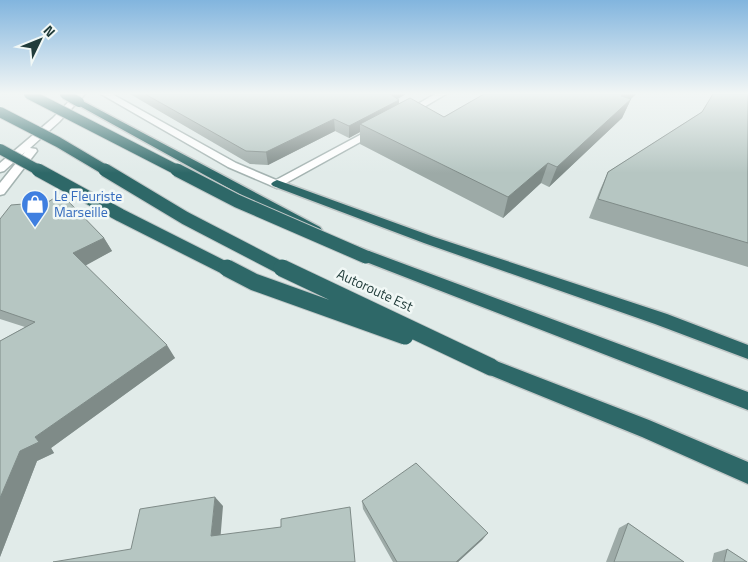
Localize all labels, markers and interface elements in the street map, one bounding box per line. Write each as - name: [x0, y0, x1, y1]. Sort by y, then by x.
- north arrow: [15, 15, 65, 65]
- text: N: [39, 20, 61, 42]
- place label: Le Fleuriste Marseille: [54, 185, 122, 222]
- shop icon: Le Fleuriste Marseille: [20, 189, 50, 228]
- street label: Autoroute Est: [334, 263, 417, 316]

